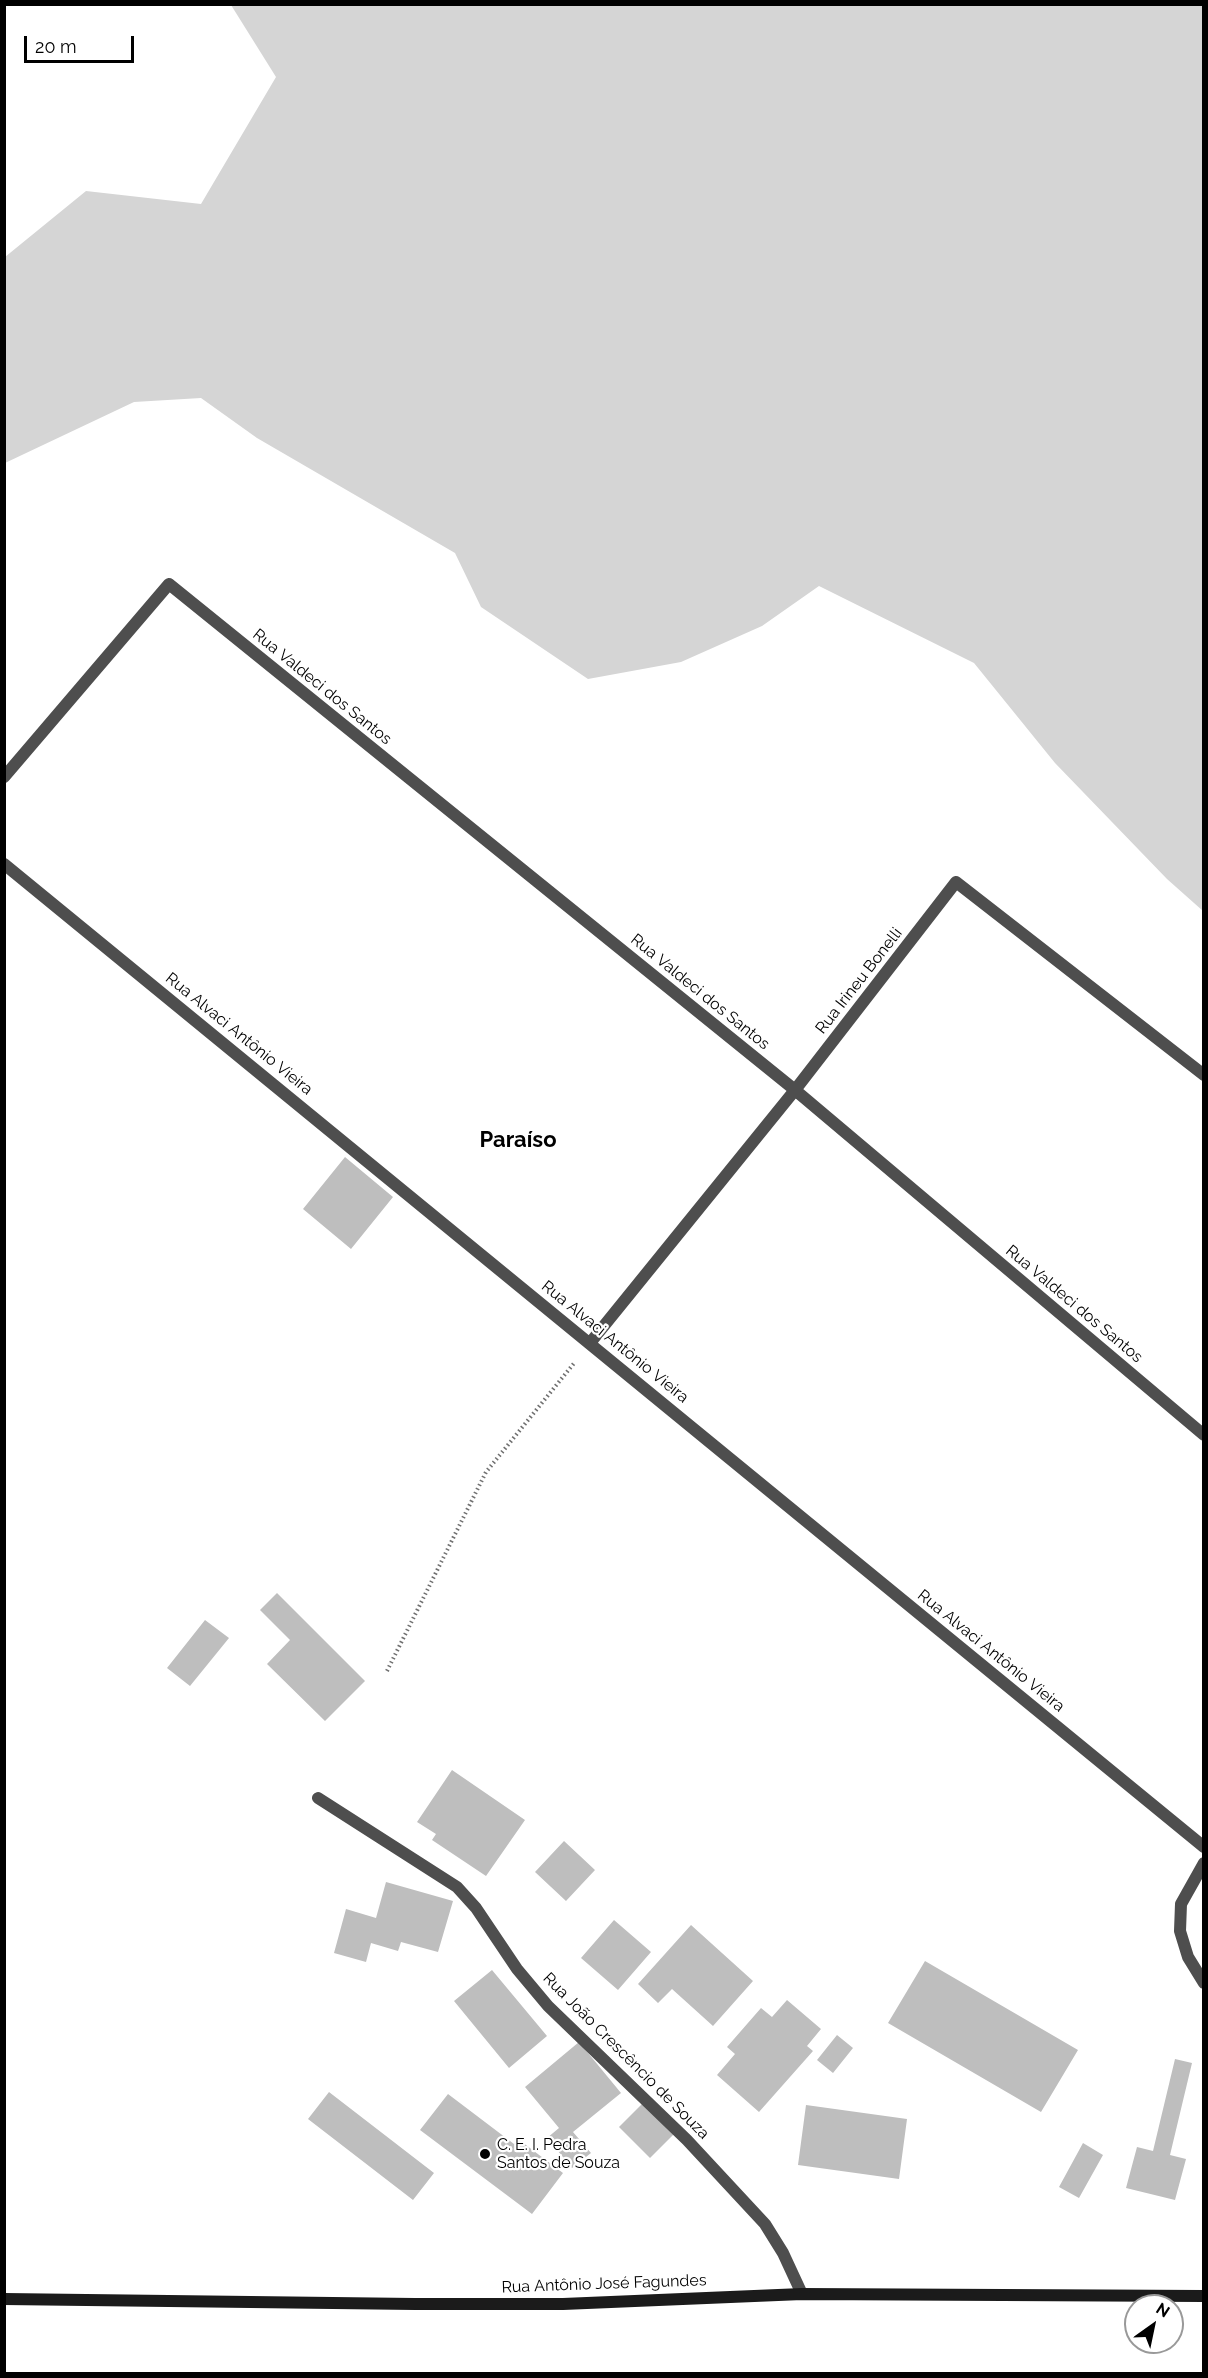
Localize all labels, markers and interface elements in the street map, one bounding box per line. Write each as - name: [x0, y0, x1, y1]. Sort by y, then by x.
- scale bar: [27, 24, 136, 62]
- text: 20 m: [35, 36, 77, 57]
- street label: Rua Valdeci dos Santos: [249, 625, 395, 749]
- street label: Rua Irineu Bonelli: [812, 924, 906, 1038]
- street label: Rua Valdeci dos Santos: [627, 930, 773, 1054]
- street label: Rua Alvaci Antônio Vieira: [162, 969, 316, 1099]
- district label: Paraíso: [479, 1127, 557, 1153]
- street label: Rua Valdeci dos Santos: [1002, 1241, 1146, 1367]
- street label: Rua Alvaci Antônio Vieira: [538, 1277, 692, 1407]
- street label: Rua Alvaci Antônio Vieira: [914, 1586, 1068, 1716]
- street label: Rua João Crescêncio de Souza: [539, 1969, 713, 2143]
- place label: C. E. I. Pedra Santos de Souza: [497, 2135, 620, 2173]
- marker: C. E. I. Pedra Santos de Souza: [478, 2147, 492, 2161]
- street label: Rua Antônio José Fagundes: [501, 2271, 707, 2297]
- north arrow: [1124, 2294, 1184, 2354]
- text: N: [1153, 2299, 1173, 2321]

